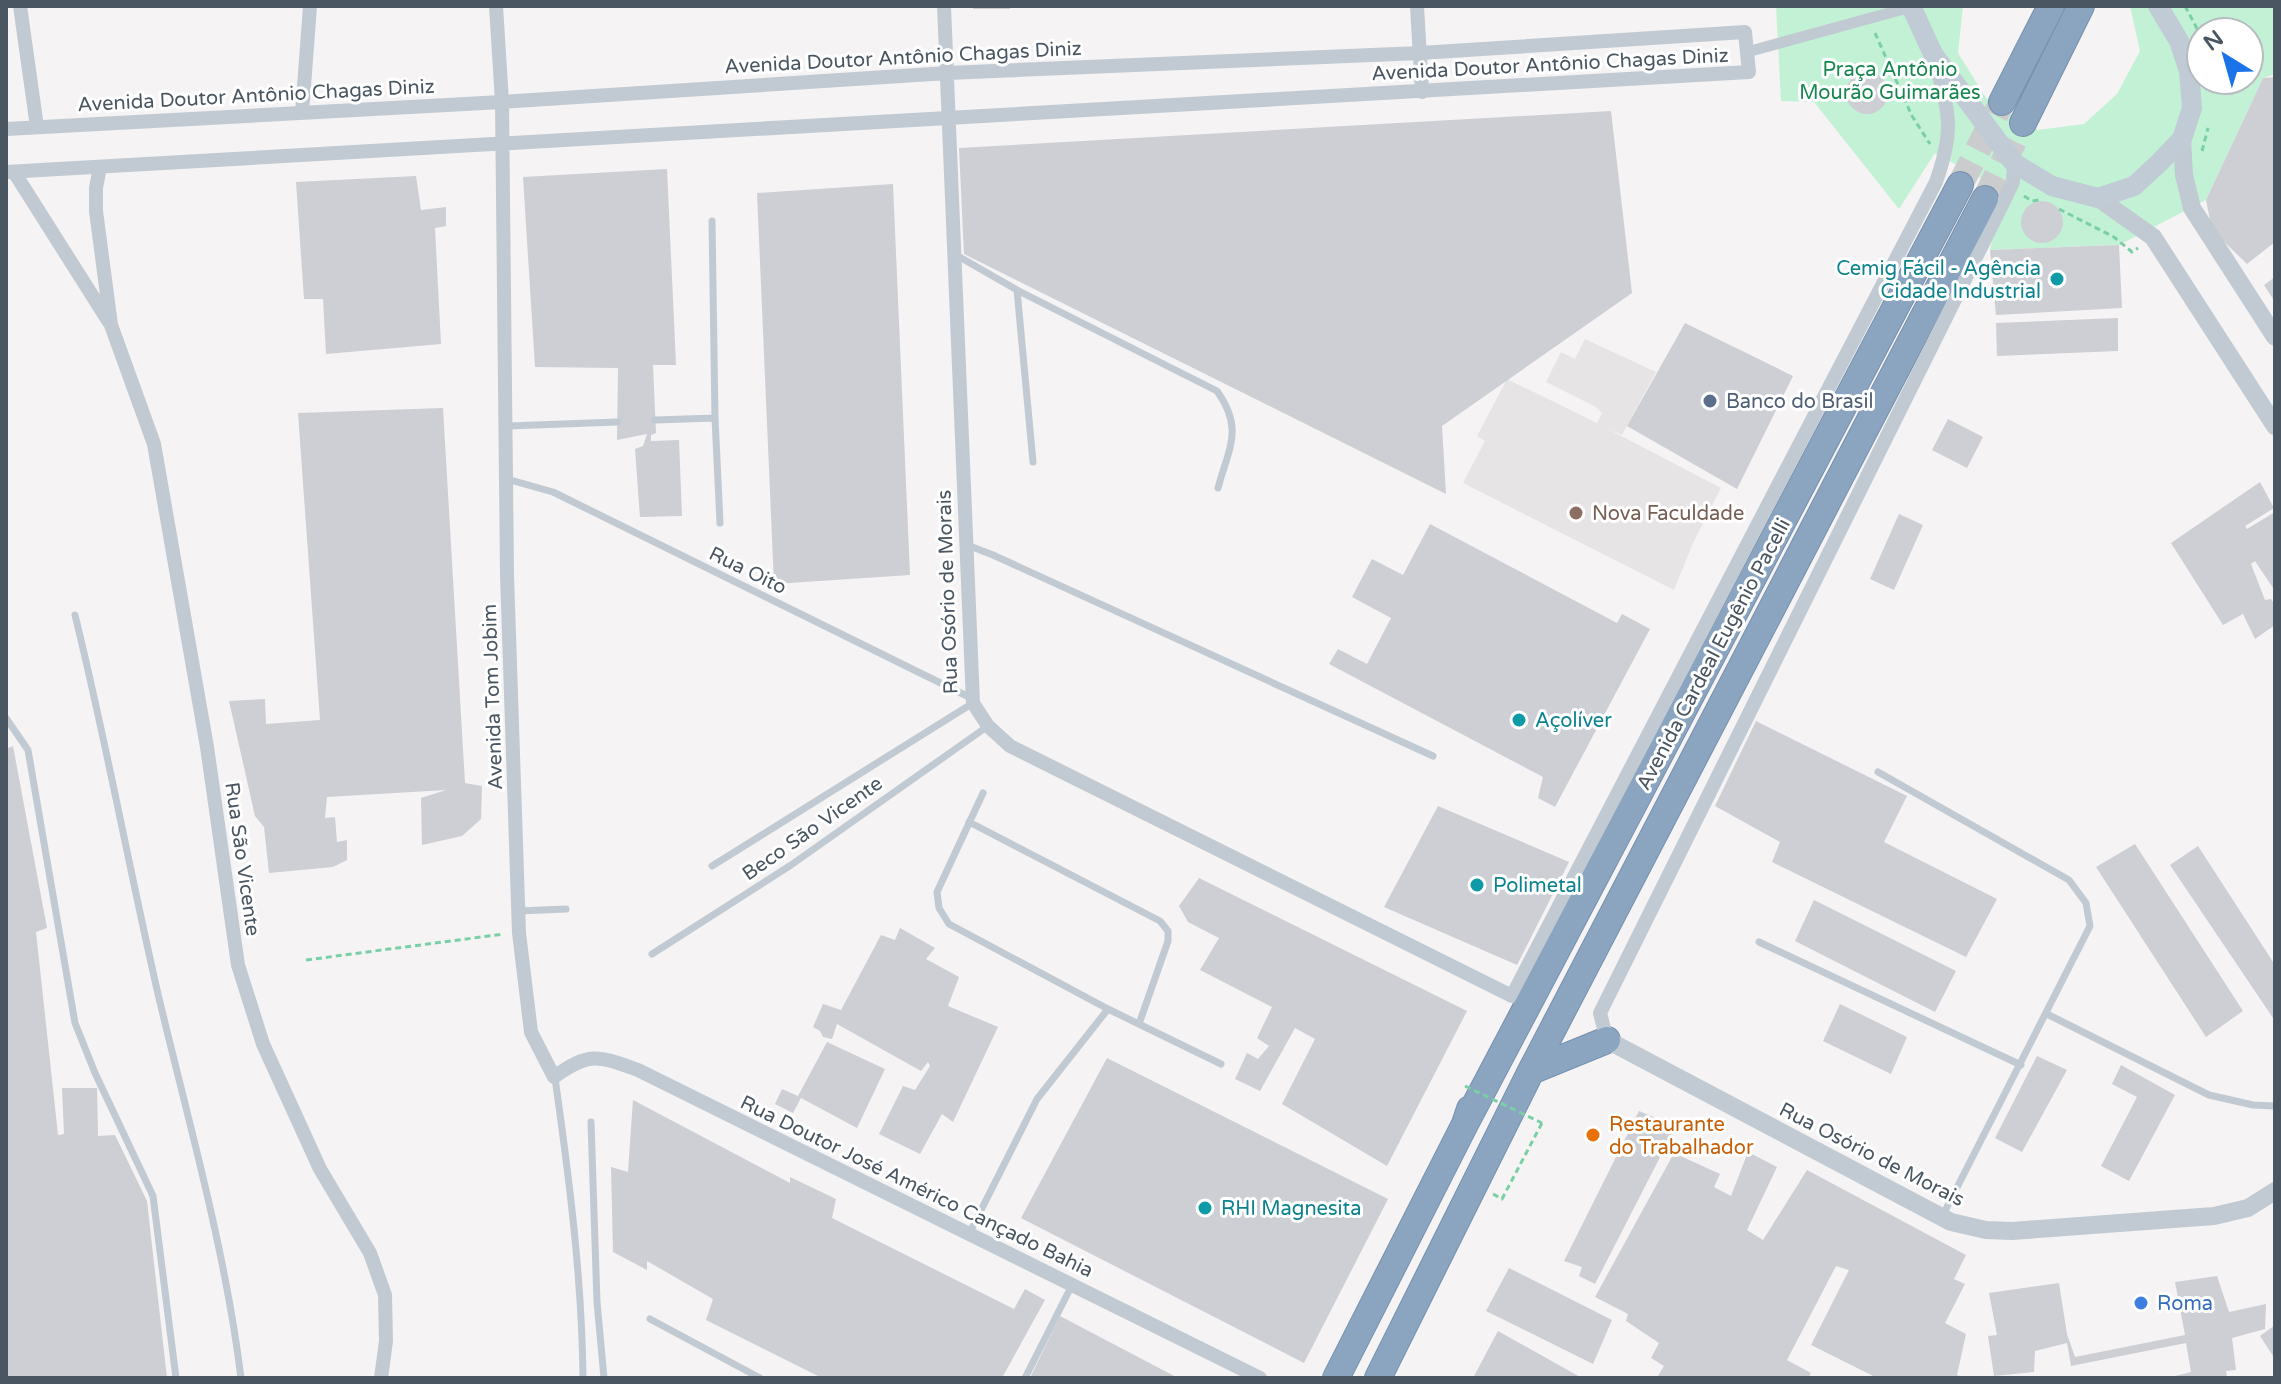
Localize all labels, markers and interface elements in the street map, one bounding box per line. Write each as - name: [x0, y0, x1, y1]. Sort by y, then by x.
- north arrow: [2185, 16, 2265, 96]
- text: N: [2199, 25, 2228, 57]
- street label: Avenida Doutor Antônio Chagas Diniz: [724, 37, 1082, 79]
- street label: Avenida Doutor Antônio Chagas Diniz: [1371, 44, 1729, 86]
- park label: Praça Antônio Mourão Guimarães: [1799, 58, 1981, 105]
- street label: Avenida Doutor Antônio Chagas Diniz: [77, 75, 435, 117]
- place label: Cemig Fácil - Agência Cidade Industrial: [1836, 257, 2041, 304]
- marker: Cemig Fácil - Agência Cidade Industrial: [2048, 270, 2066, 288]
- place label: Banco do Brasil: [1726, 390, 1873, 414]
- marker: Banco do Brasil: [1701, 392, 1719, 410]
- street label: Rua Osório de Morais: [932, 489, 964, 695]
- place label: Nova Faculdade: [1592, 502, 1744, 526]
- marker: Nova Faculdade: [1567, 504, 1585, 522]
- street label: Avenida Cardeal Eugênio Pacelli: [1632, 515, 1796, 794]
- street label: Rua Oito: [705, 542, 790, 600]
- street label: Avenida Tom Jobim: [478, 603, 508, 790]
- place label: Açolíver: [1535, 709, 1612, 733]
- marker: Açolíver: [1510, 711, 1528, 729]
- street label: Beco São Vicente: [738, 772, 887, 886]
- street label: Rua São Vicente: [219, 781, 265, 938]
- place label: Polimetal: [1493, 874, 1582, 898]
- marker: Polimetal: [1468, 876, 1486, 894]
- street label: Rua Doutor José Américo Cançado Bahia: [736, 1091, 1097, 1283]
- street label: Rua Osório de Morais: [1775, 1098, 1968, 1212]
- place label: Restaurante do Trabalhador: [1609, 1113, 1754, 1160]
- marker: Restaurante do Trabalhador: [1584, 1126, 1602, 1144]
- place label: RHI Magnesita: [1221, 1197, 1361, 1221]
- marker: RHI Magnesita: [1196, 1199, 1214, 1217]
- place label: Roma: [2157, 1292, 2213, 1316]
- marker: Roma: [2132, 1294, 2150, 1312]

